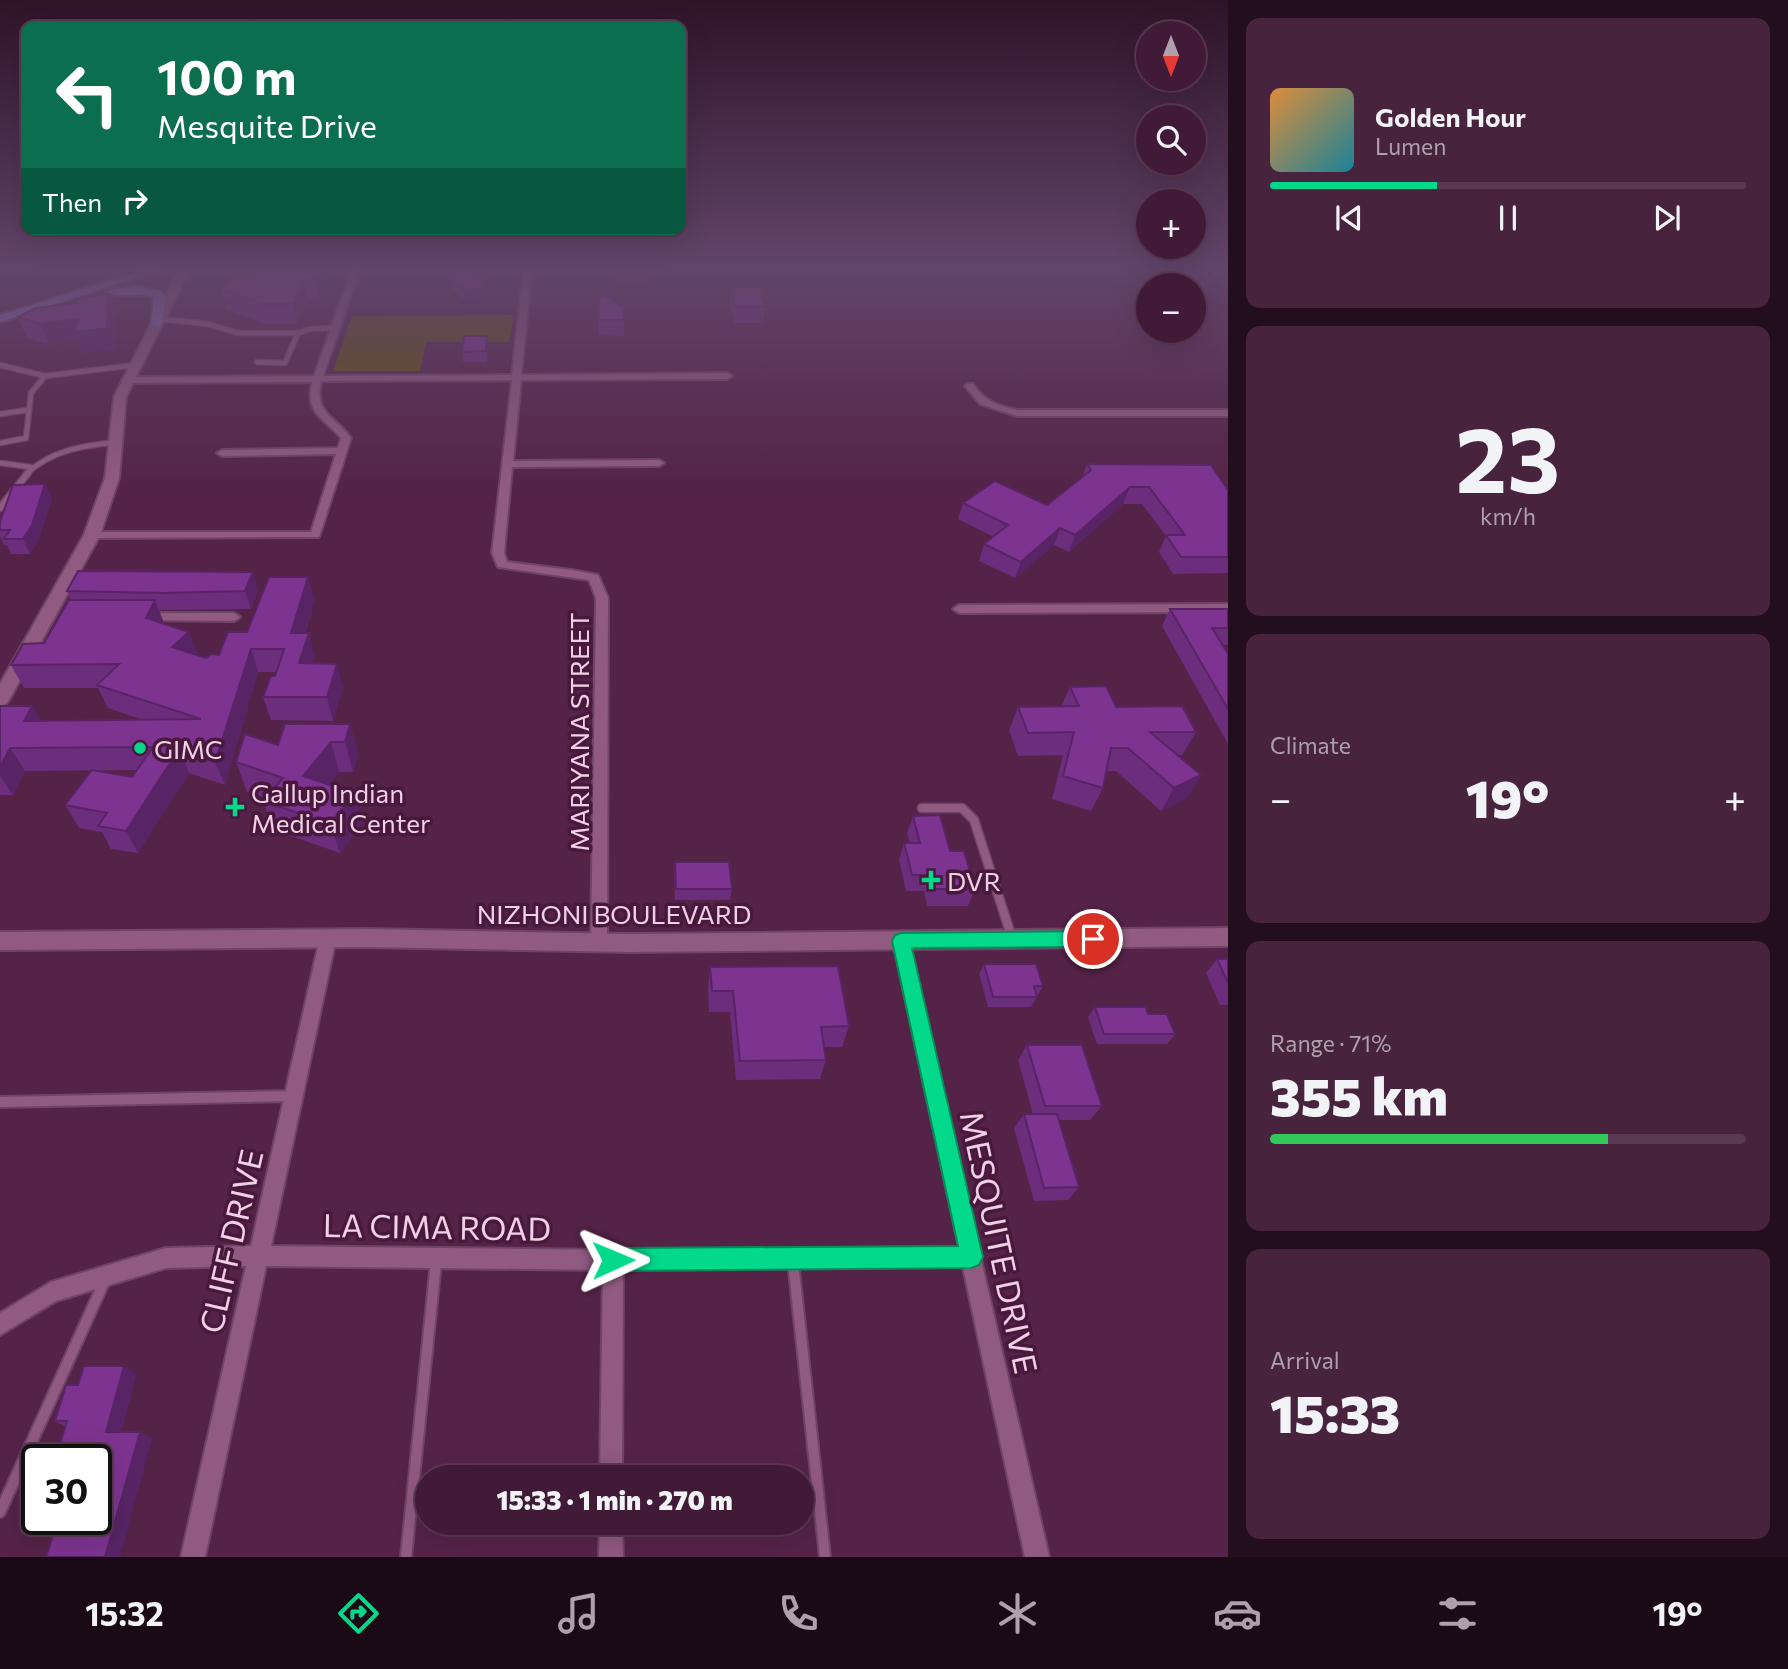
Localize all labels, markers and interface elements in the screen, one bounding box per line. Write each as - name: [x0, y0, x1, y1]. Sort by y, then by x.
- north arrow: [1136, 21, 1206, 91]
- map controls: [1136, 21, 1206, 343]
- text: 100 m: [157, 45, 296, 105]
- icon: left: [42, 49, 133, 140]
- text: Golden Hour: [1375, 101, 1526, 132]
- text: Mesquite Drive: [157, 105, 377, 145]
- button: search: [1136, 105, 1206, 175]
- text: Lumen: [1375, 132, 1446, 160]
- icon: right: [116, 182, 154, 220]
- text: Then: [42, 186, 102, 217]
- button: +: [1136, 189, 1206, 259]
- icon: previous: [1330, 199, 1368, 237]
- icon: pause: [1489, 199, 1527, 237]
- icon: next: [1648, 199, 1686, 237]
- button: −: [1136, 273, 1206, 343]
- text: 23: [1456, 400, 1560, 512]
- text: km/h: [1480, 502, 1536, 530]
- street label: MARIYANA STREET: [563, 612, 594, 852]
- text: Climate: [1270, 731, 1351, 759]
- place label: GIMC: [154, 733, 223, 764]
- marker: GIMC: [132, 740, 148, 756]
- text: 19°: [1466, 765, 1549, 829]
- text: −: [1270, 774, 1292, 821]
- text: +: [1724, 774, 1746, 821]
- place label: Gallup Indian Medical Center: [251, 777, 430, 838]
- marker: Gallup Indian Medical Center: [225, 797, 245, 817]
- place label: DVR: [947, 865, 1001, 896]
- marker: DVR: [921, 870, 941, 890]
- street label: NIZHONI BOULEVARD: [477, 898, 751, 929]
- pin: [1063, 909, 1123, 969]
- icon: arrive: [1074, 920, 1112, 958]
- text: Range · 71%: [1270, 1029, 1391, 1057]
- text: 355 km: [1270, 1063, 1448, 1127]
- street label: MESQUITE DRIVE: [953, 1107, 1047, 1377]
- street label: CLIFF DRIVE: [189, 1145, 271, 1337]
- street label: LA CIMA ROAD: [323, 1204, 551, 1248]
- position arrow: [576, 1223, 650, 1297]
- text: Arrival: [1270, 1346, 1340, 1374]
- text: 15:33: [1270, 1380, 1400, 1444]
- speed limit sign: 30: [21, 1444, 112, 1535]
- text: 15:33 · 1 min · 270 m: [496, 1484, 733, 1515]
- icon: directions: [334, 1589, 383, 1638]
- icon: music: [554, 1589, 603, 1638]
- icon: phone: [774, 1589, 823, 1638]
- icon: climate: [993, 1589, 1042, 1638]
- icon: car: [1213, 1589, 1262, 1638]
- icon: filters: [1433, 1589, 1482, 1638]
- text: 15:32: [85, 1593, 164, 1633]
- text: 19°: [1652, 1593, 1703, 1633]

